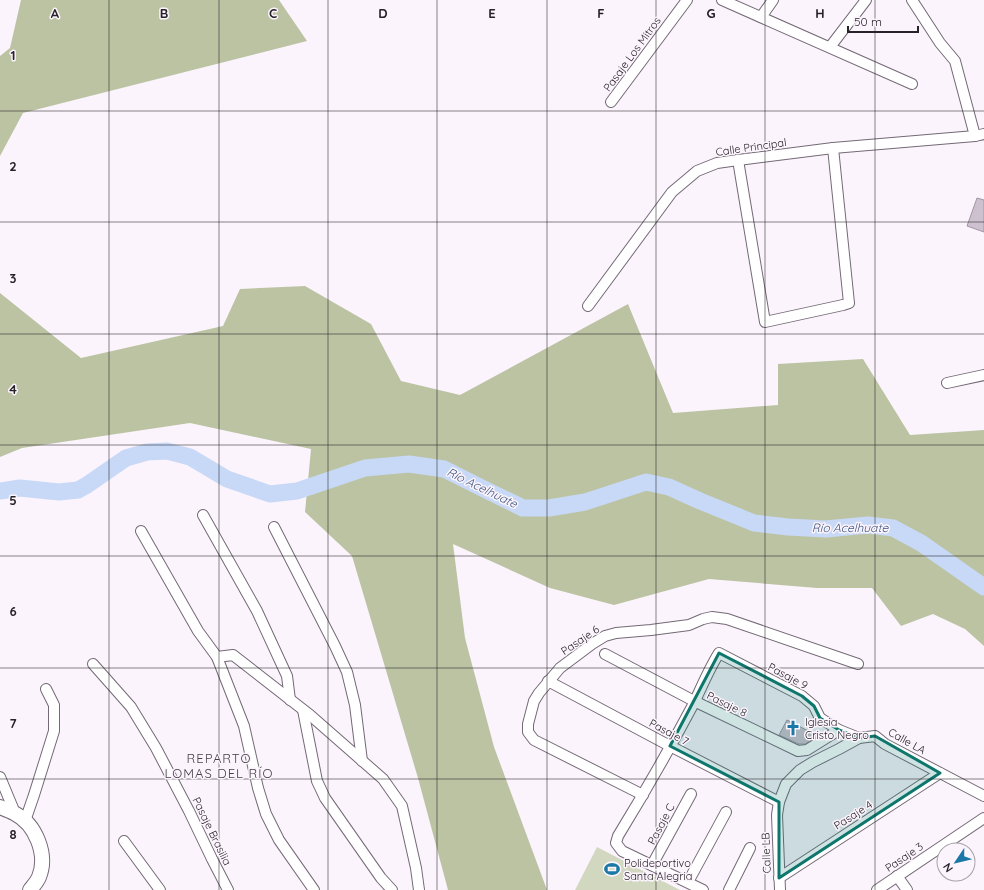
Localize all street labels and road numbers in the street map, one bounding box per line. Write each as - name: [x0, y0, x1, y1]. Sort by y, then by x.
- street label: Pasaje Los Mitros: [600, 14, 664, 94]
- street label: Calle Principal: [715, 135, 787, 159]
- street label: Pasaje 6: [558, 622, 602, 658]
- street label: Pasaje 9: [766, 660, 810, 692]
- street label: Pasaje 8: [705, 688, 750, 720]
- street label: Pasaje 7: [647, 716, 692, 748]
- street label: Calle LA: [886, 725, 928, 757]
- street label: Pasaje Brasilia: [189, 795, 235, 867]
- street label: Pasaje 4: [831, 797, 875, 833]
- street label: Pasaje C: [644, 801, 678, 847]
- street label: Calle LB: [758, 832, 774, 874]
- street label: Pasaje 3: [882, 839, 926, 875]

